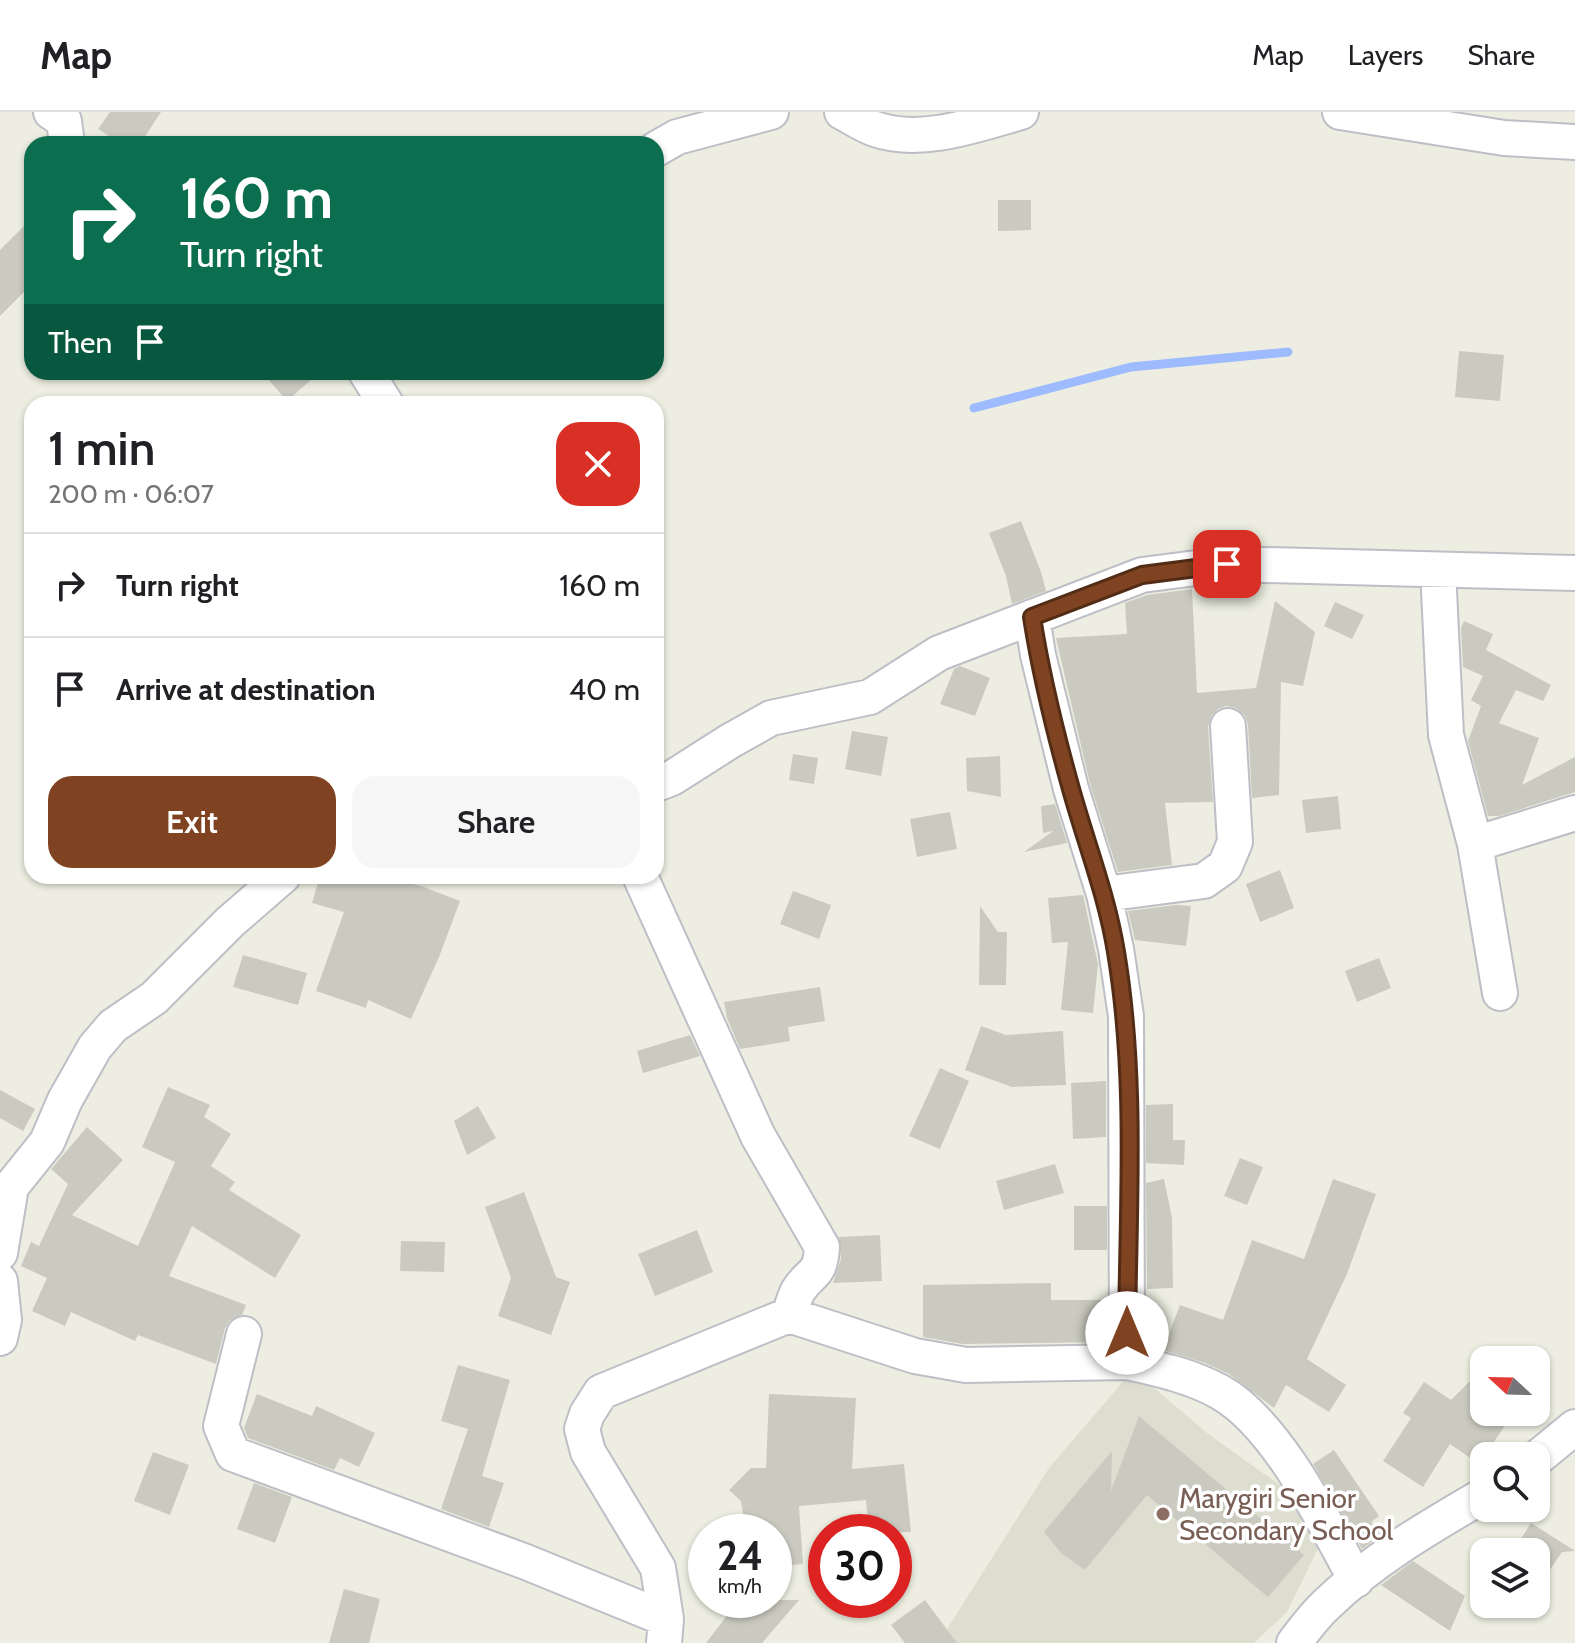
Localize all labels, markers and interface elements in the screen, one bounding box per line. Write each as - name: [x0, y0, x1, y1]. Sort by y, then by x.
- text: Map: [40, 32, 112, 79]
- text: Map: [1252, 38, 1304, 72]
- text: Layers: [1348, 38, 1423, 72]
- text: Share: [1467, 38, 1535, 72]
- text: 160 m: [180, 164, 333, 232]
- icon: right: [48, 168, 152, 272]
- text: Turn right: [180, 232, 323, 276]
- icon: arrive: [128, 320, 172, 364]
- text: Then: [48, 324, 112, 361]
- text: 1 min: [48, 419, 155, 477]
- button: close: [556, 422, 640, 506]
- text: 200 m · 06:07: [48, 478, 214, 510]
- pin: [1193, 530, 1261, 598]
- icon: arrive: [1205, 542, 1249, 586]
- icon: right: [48, 563, 92, 607]
- text: Turn right: [116, 567, 239, 604]
- text: 160 m: [559, 567, 640, 604]
- icon: arrive: [48, 667, 92, 711]
- text: Arrive at destination: [116, 671, 376, 708]
- text: 40 m: [569, 671, 640, 708]
- button: Exit: [48, 776, 336, 868]
- button: Share: [352, 776, 640, 868]
- position arrow: [1085, 1291, 1169, 1375]
- north arrow: [1470, 1346, 1550, 1426]
- map controls: [1470, 1346, 1550, 1618]
- button: search: [1470, 1442, 1550, 1522]
- place label: Marygiri Senior Secondary School: [1179, 1481, 1394, 1547]
- marker: Marygiri Senior Secondary School: [1154, 1505, 1172, 1523]
- speed limit sign: 30: [808, 1514, 912, 1618]
- text: 24: [717, 1531, 763, 1580]
- button: layers: [1470, 1538, 1550, 1618]
- text: km/h: [718, 1574, 762, 1598]

